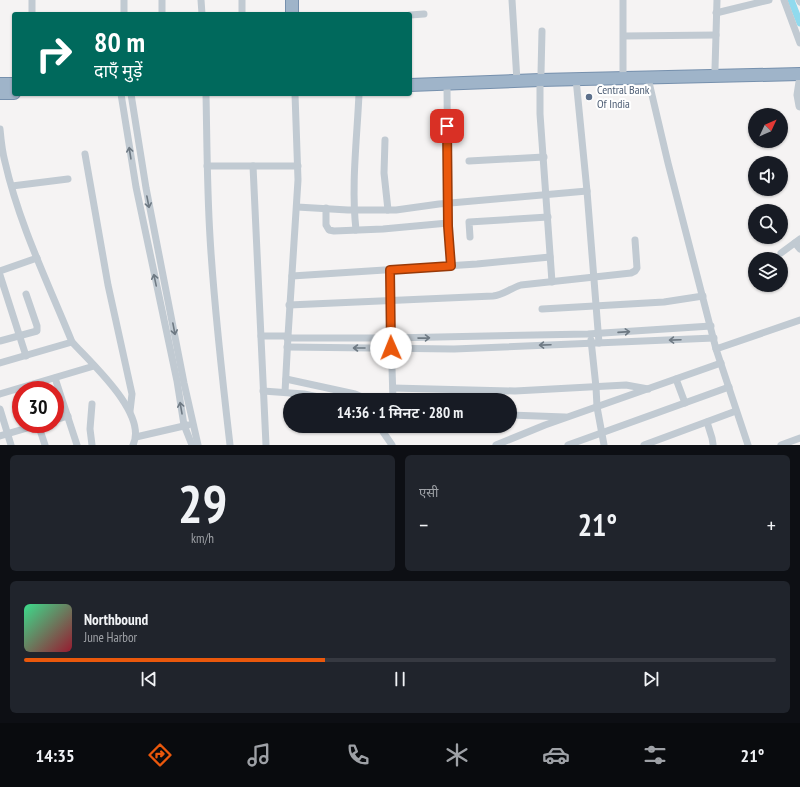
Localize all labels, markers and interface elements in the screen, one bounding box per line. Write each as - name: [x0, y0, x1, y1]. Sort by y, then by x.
- text: 80 m: [94, 23, 145, 60]
- icon: right: [28, 28, 80, 80]
- text: दाएँ मुड़ें: [94, 59, 142, 82]
- place label: Central Bank Of India: [597, 82, 650, 111]
- marker: Central Bank Of India: [584, 92, 594, 102]
- north arrow: [748, 108, 788, 148]
- map controls: [748, 108, 788, 292]
- pin: [430, 109, 464, 143]
- icon: arrive: [436, 115, 458, 137]
- one-way arrow: [126, 147, 134, 160]
- button: sound: [748, 156, 788, 196]
- one-way arrow: [145, 195, 153, 208]
- button: search: [748, 204, 788, 244]
- button: layers: [748, 252, 788, 292]
- one-way arrow: [151, 274, 159, 287]
- one-way arrow: [170, 322, 178, 335]
- position arrow: [370, 327, 412, 369]
- one-way arrow: [617, 328, 630, 335]
- one-way arrow: [417, 334, 430, 342]
- one-way arrow: [669, 336, 682, 344]
- one-way arrow: [539, 342, 552, 349]
- one-way arrow: [353, 344, 366, 351]
- speed limit sign: 30: [12, 381, 64, 433]
- one-way arrow: [177, 402, 185, 415]
- text: 14:36 · 1 मिनट · 280 m: [337, 403, 463, 422]
- text: 29: [178, 470, 227, 537]
- text: एसी: [419, 484, 438, 501]
- text: 21°: [578, 505, 617, 544]
- text: −: [419, 511, 428, 539]
- text: +: [767, 511, 776, 539]
- text: km/h: [191, 530, 214, 547]
- text: Northbound: [84, 610, 148, 629]
- text: June Harbor: [84, 629, 137, 646]
- icon: previous: [138, 668, 160, 690]
- icon: pause: [389, 668, 411, 690]
- icon: next: [640, 668, 662, 690]
- icon: directions: [146, 741, 174, 769]
- icon: music: [245, 741, 273, 769]
- icon: phone: [344, 741, 372, 769]
- icon: climate: [443, 741, 471, 769]
- icon: car: [542, 741, 570, 769]
- icon: filters: [641, 741, 669, 769]
- text: 14:35: [36, 744, 75, 767]
- text: 21°: [741, 744, 764, 767]

